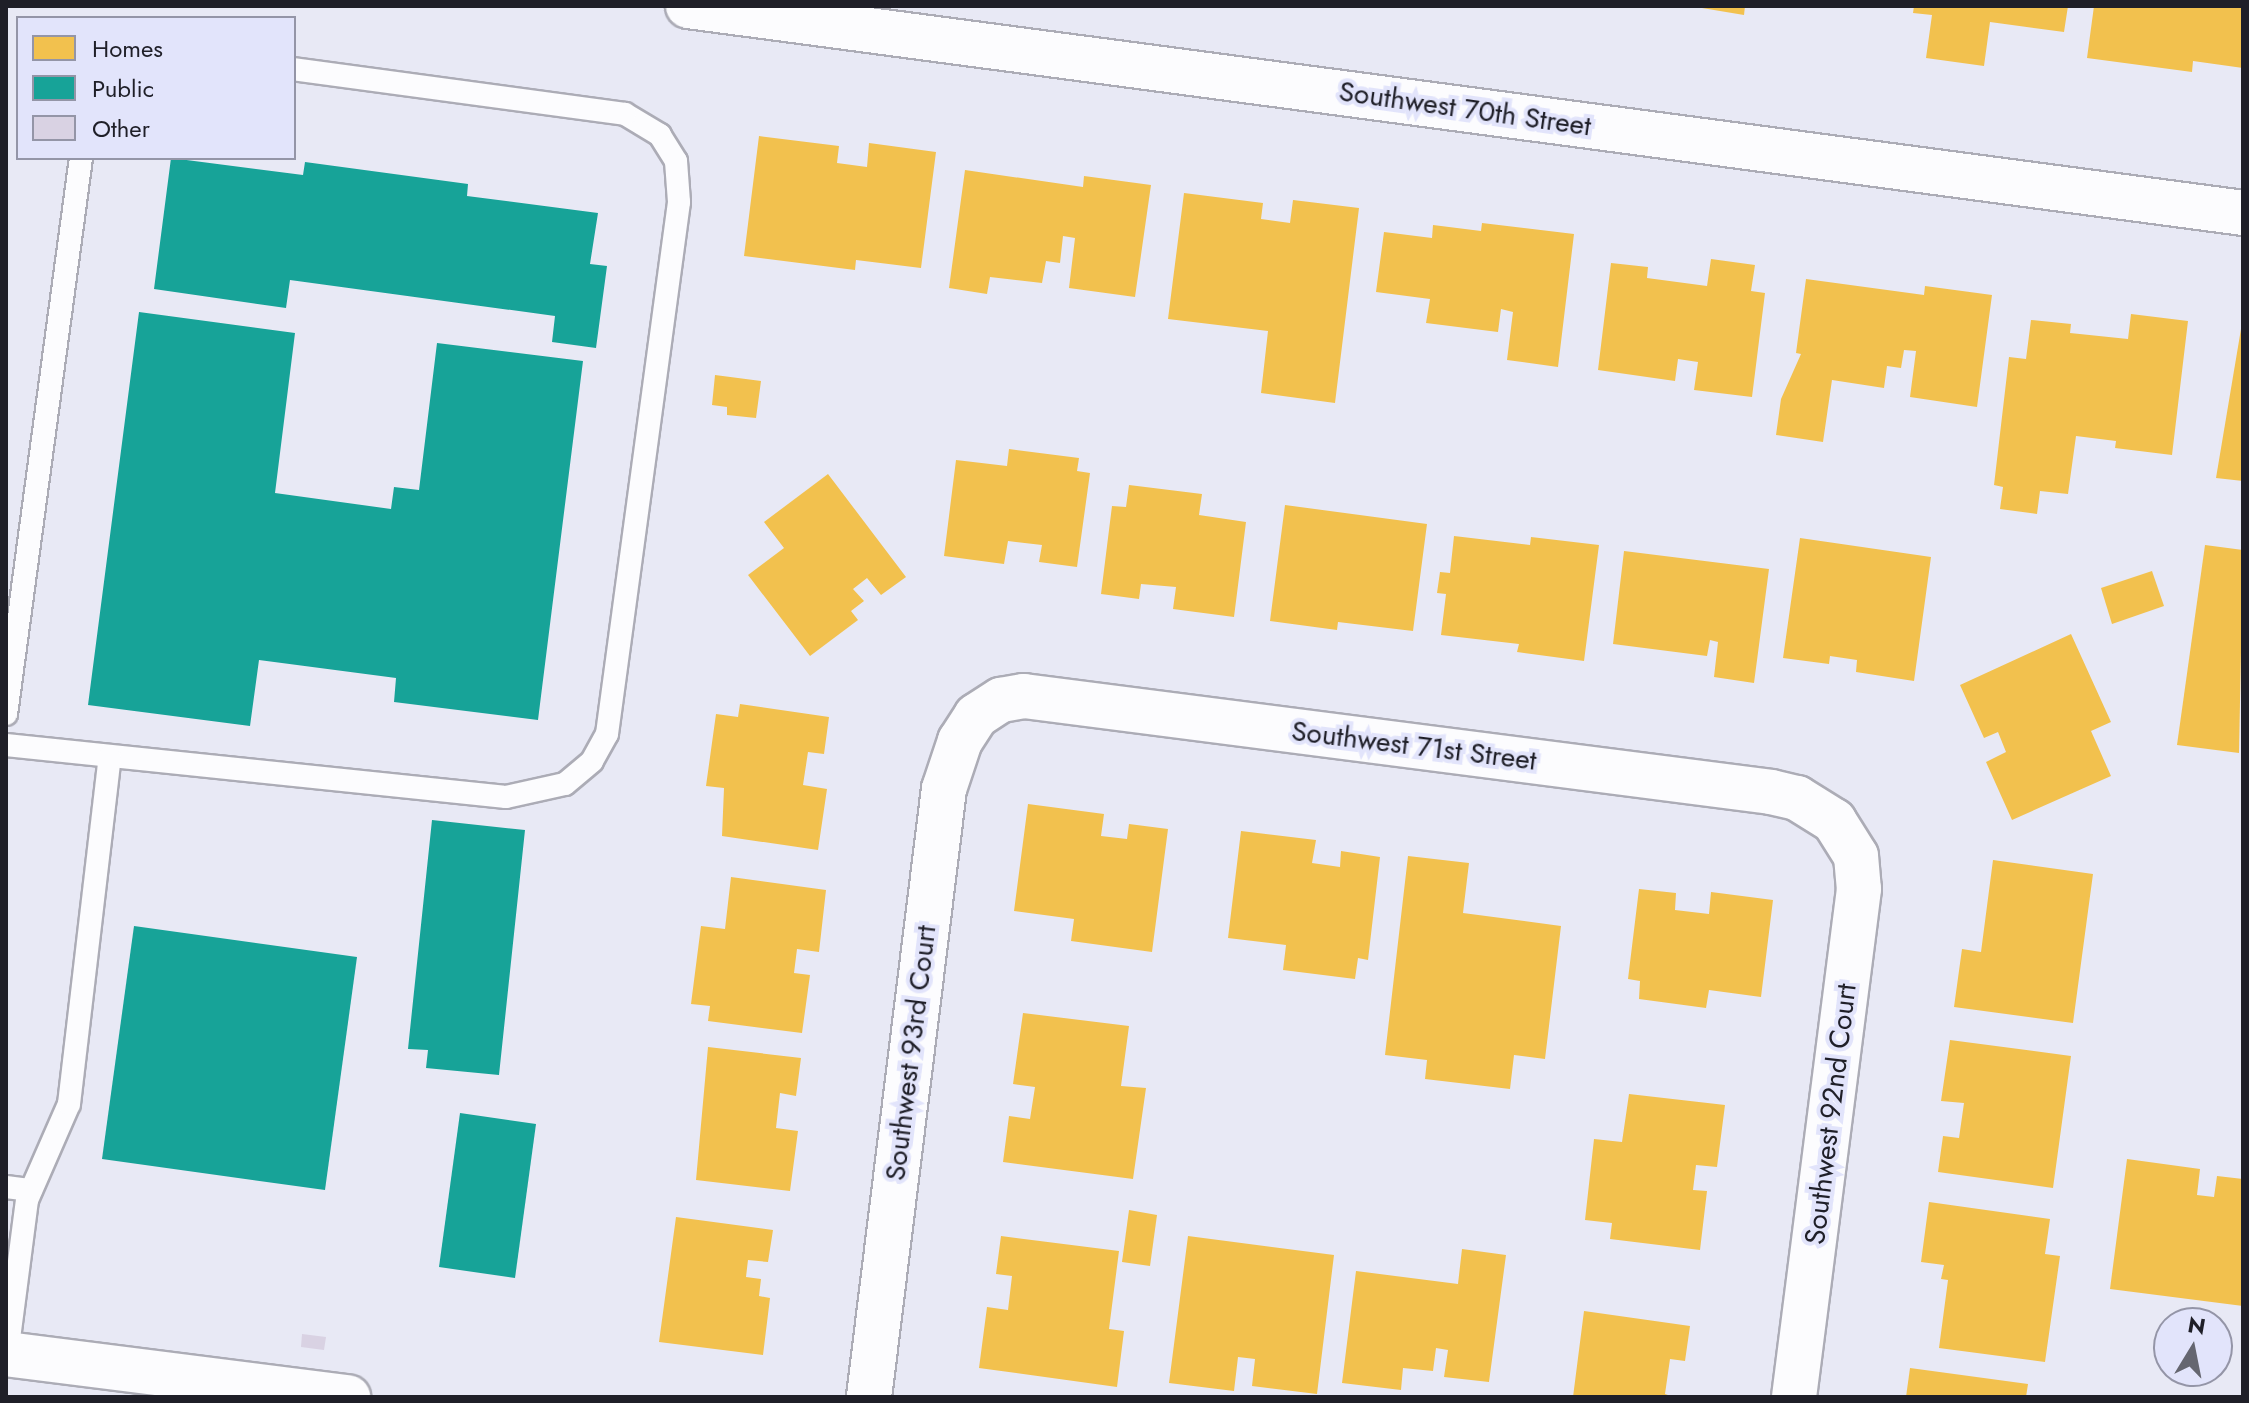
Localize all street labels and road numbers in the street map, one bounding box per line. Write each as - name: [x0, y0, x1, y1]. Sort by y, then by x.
- street label: Southwest 70th Street: [1337, 75, 1593, 143]
- street label: Southwest 71st Street: [1290, 714, 1538, 778]
- street label: Southwest 93rd Court: [879, 923, 943, 1183]
- street label: Southwest 92nd Court: [1798, 982, 1864, 1246]

